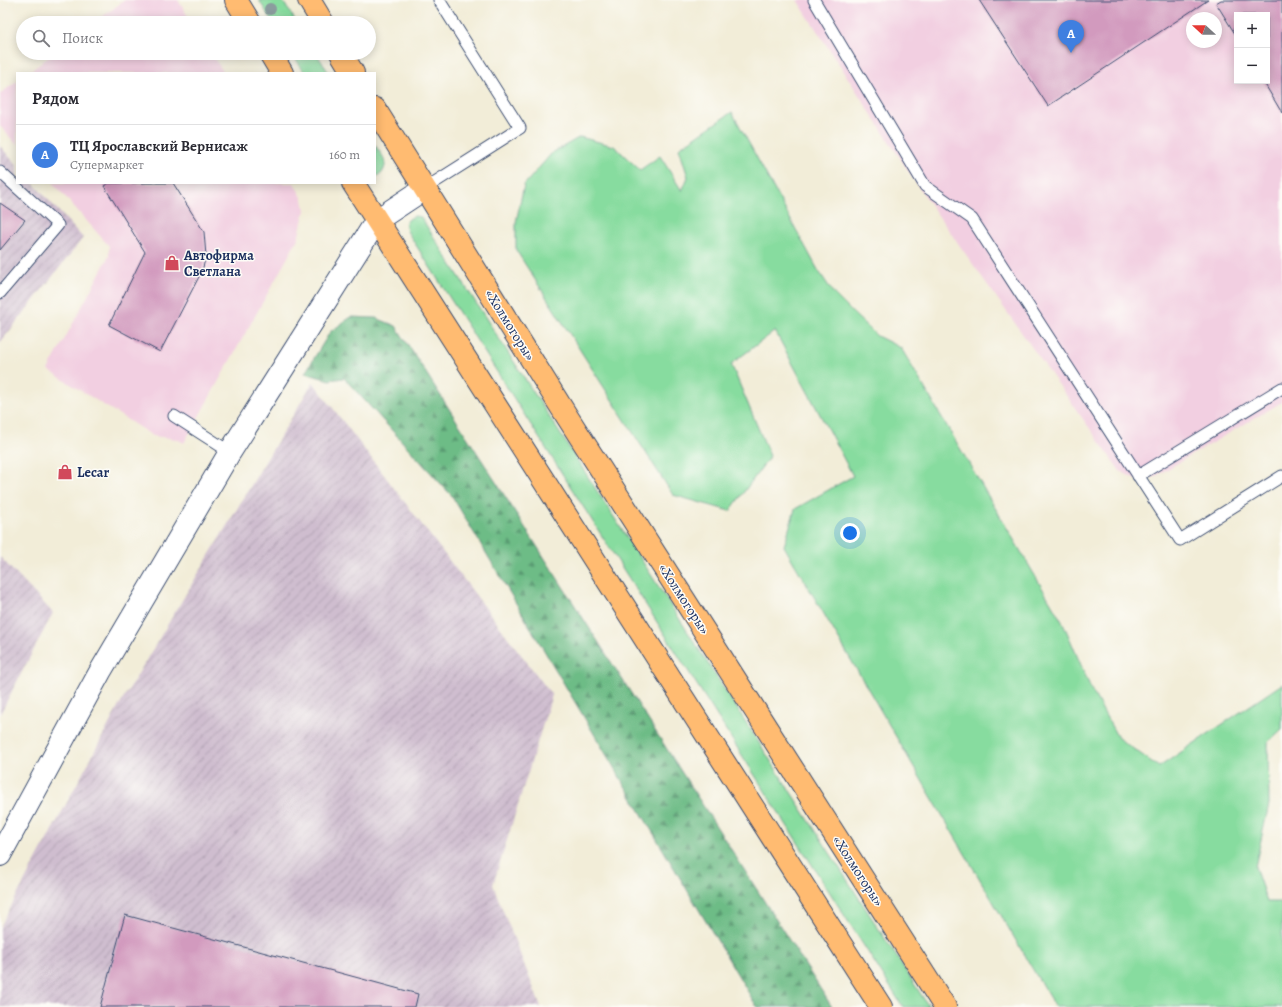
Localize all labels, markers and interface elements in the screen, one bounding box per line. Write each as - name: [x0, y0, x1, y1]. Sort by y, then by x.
- north arrow: [1186, 12, 1222, 48]
- map controls: [1234, 12, 1270, 84]
- button: +: [1234, 12, 1270, 48]
- search box: [16, 16, 376, 60]
- pin: A: [1058, 20, 1084, 53]
- icon: search: [30, 27, 52, 49]
- text: Поиск: [62, 28, 103, 48]
- button: −: [1234, 48, 1270, 84]
- text: Рядом: [32, 87, 79, 110]
- text: ТЦ Ярославский Вернисаж: [70, 136, 248, 156]
- text: A: [41, 146, 49, 163]
- text: 160 m: [329, 146, 360, 163]
- text: Супермаркет: [70, 156, 144, 173]
- place label: Автофирма Светлана: [183, 246, 254, 281]
- shop icon: Автофирма Светлана: [163, 254, 181, 272]
- street label: «Холмогоры»: [481, 286, 539, 364]
- shop icon: Lecar: [56, 463, 74, 481]
- place label: Lecar: [77, 463, 110, 482]
- your location: [840, 523, 860, 543]
- street label: «Холмогоры»: [654, 560, 714, 638]
- street label: «Холмогоры»: [828, 832, 888, 910]

